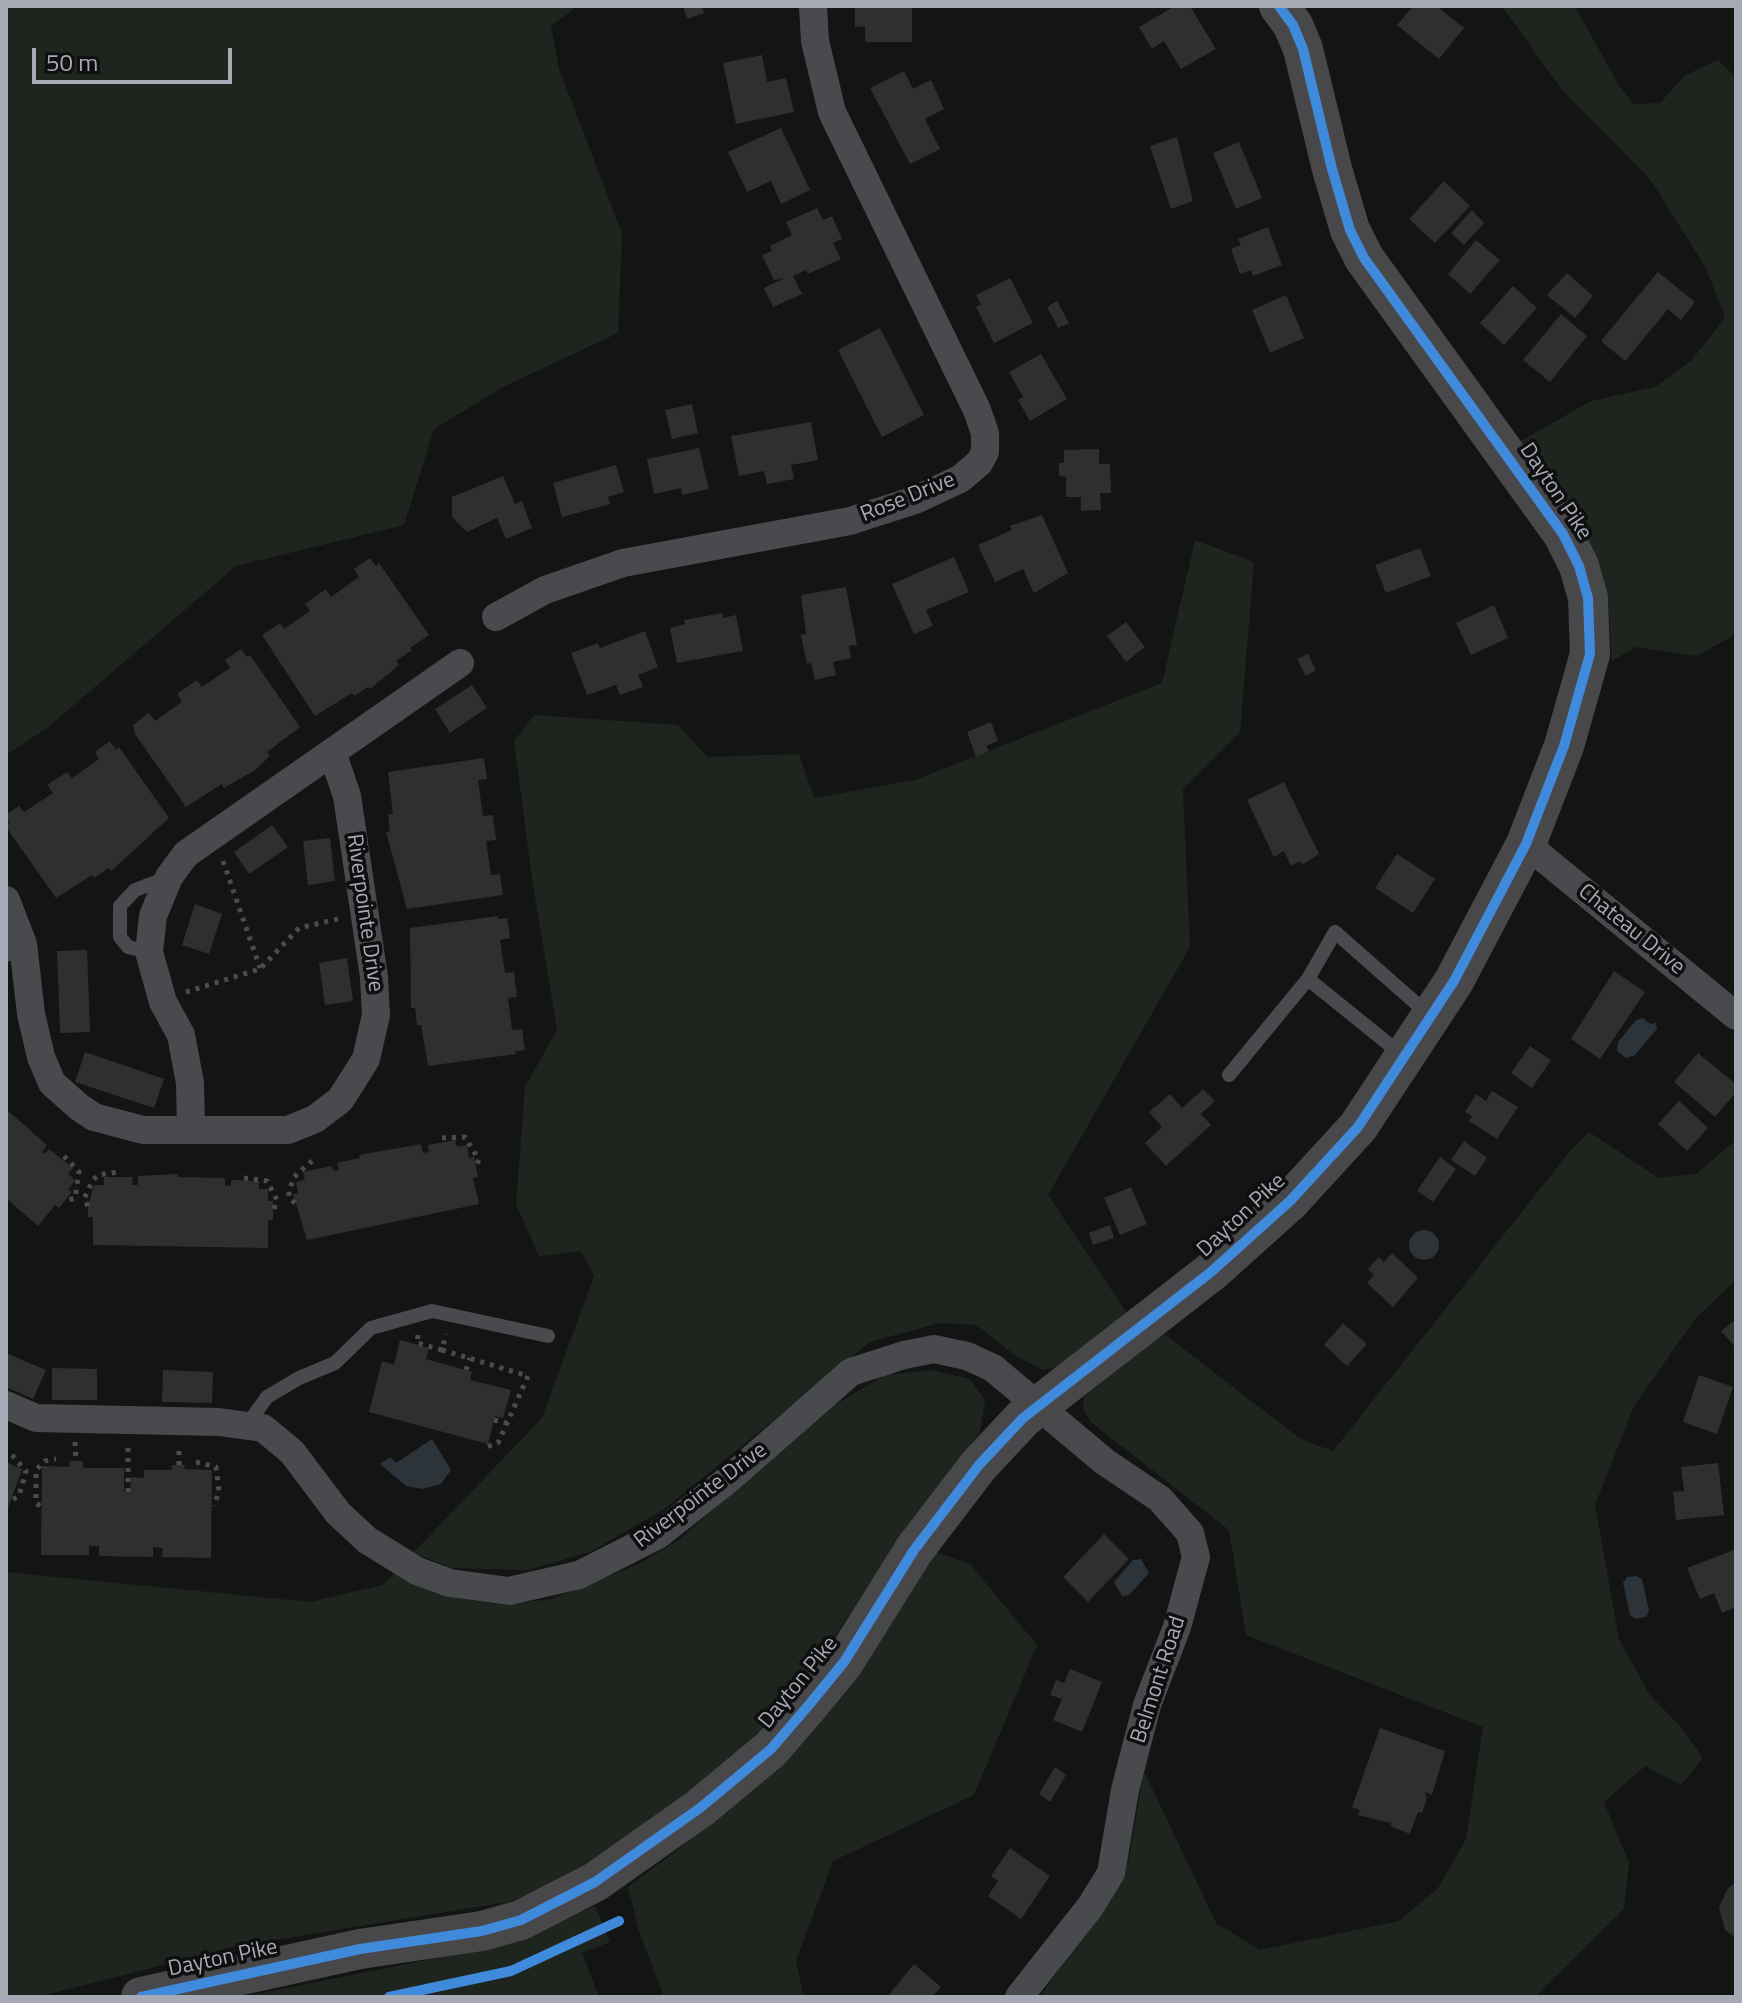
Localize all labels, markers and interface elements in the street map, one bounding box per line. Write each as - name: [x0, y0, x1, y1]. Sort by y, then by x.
- scale bar: [36, 32, 236, 82]
- text: 50 m: [46, 44, 98, 80]
- street label: Dayton Pike: [1513, 439, 1597, 545]
- street label: Rose Drive: [857, 467, 959, 529]
- street label: Riverpointe Drive: [340, 832, 388, 994]
- street label: Chateau Drive: [1572, 879, 1690, 981]
- street label: Dayton Pike: [1192, 1169, 1292, 1263]
- street label: Riverpointe Drive: [630, 1438, 772, 1554]
- street label: Belmont Road: [1126, 1613, 1192, 1747]
- street label: Dayton Pike: [754, 1632, 844, 1734]
- street label: Dayton Pike: [166, 1935, 280, 1983]

